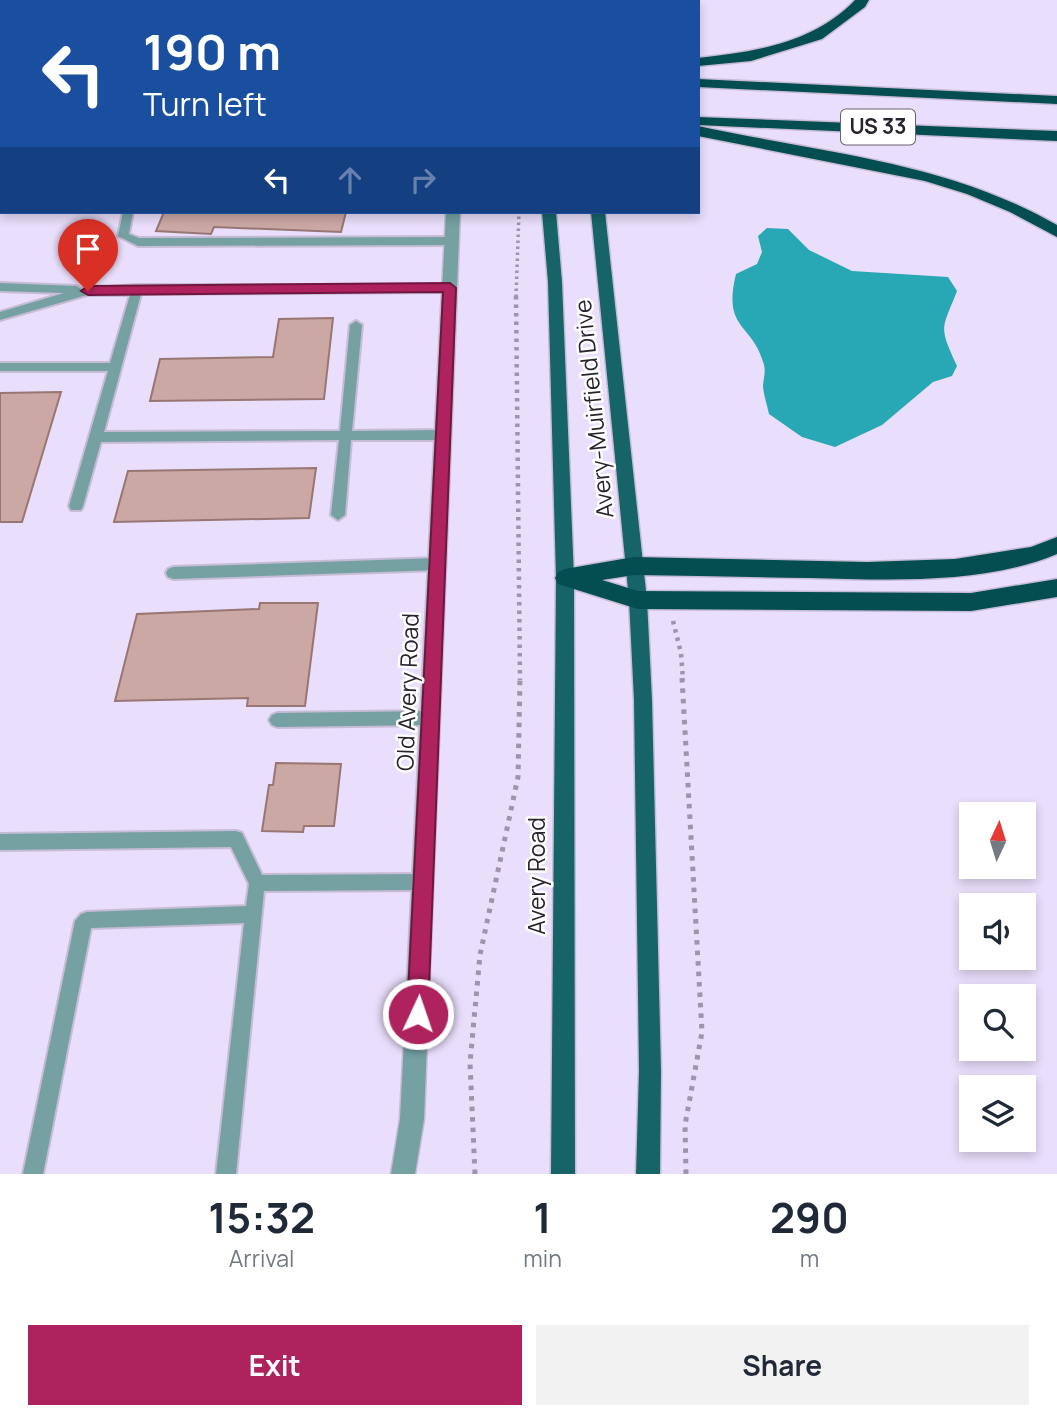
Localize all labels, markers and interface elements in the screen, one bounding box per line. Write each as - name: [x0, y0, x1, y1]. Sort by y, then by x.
- text: 190 m: [143, 18, 281, 85]
- icon: left: [28, 28, 119, 119]
- text: Turn left: [143, 82, 267, 126]
- road number: US 33: [841, 110, 915, 144]
- icon: left: [258, 161, 296, 199]
- icon: ahead: [331, 161, 369, 199]
- icon: right: [404, 161, 442, 199]
- pin: [58, 219, 118, 291]
- icon: arrive: [69, 230, 107, 268]
- street label: Avery-Muirfield Drive: [566, 298, 620, 520]
- street label: Old Avery Road: [388, 612, 426, 771]
- north arrow: [959, 802, 1036, 878]
- map controls: [959, 802, 1036, 1152]
- street label: Avery Road: [520, 817, 552, 935]
- button: sound: [959, 893, 1036, 970]
- position arrow: [381, 977, 455, 1051]
- button: search: [959, 984, 1036, 1061]
- button: layers: [959, 1075, 1036, 1152]
- text: 15:32: [208, 1188, 315, 1246]
- text: 1: [533, 1188, 552, 1246]
- text: 290: [770, 1188, 849, 1246]
- text: Arrival: [229, 1242, 294, 1274]
- text: min: [523, 1242, 562, 1274]
- text: m: [800, 1242, 819, 1274]
- button: Exit: [28, 1325, 522, 1405]
- button: Share: [536, 1325, 1029, 1405]

